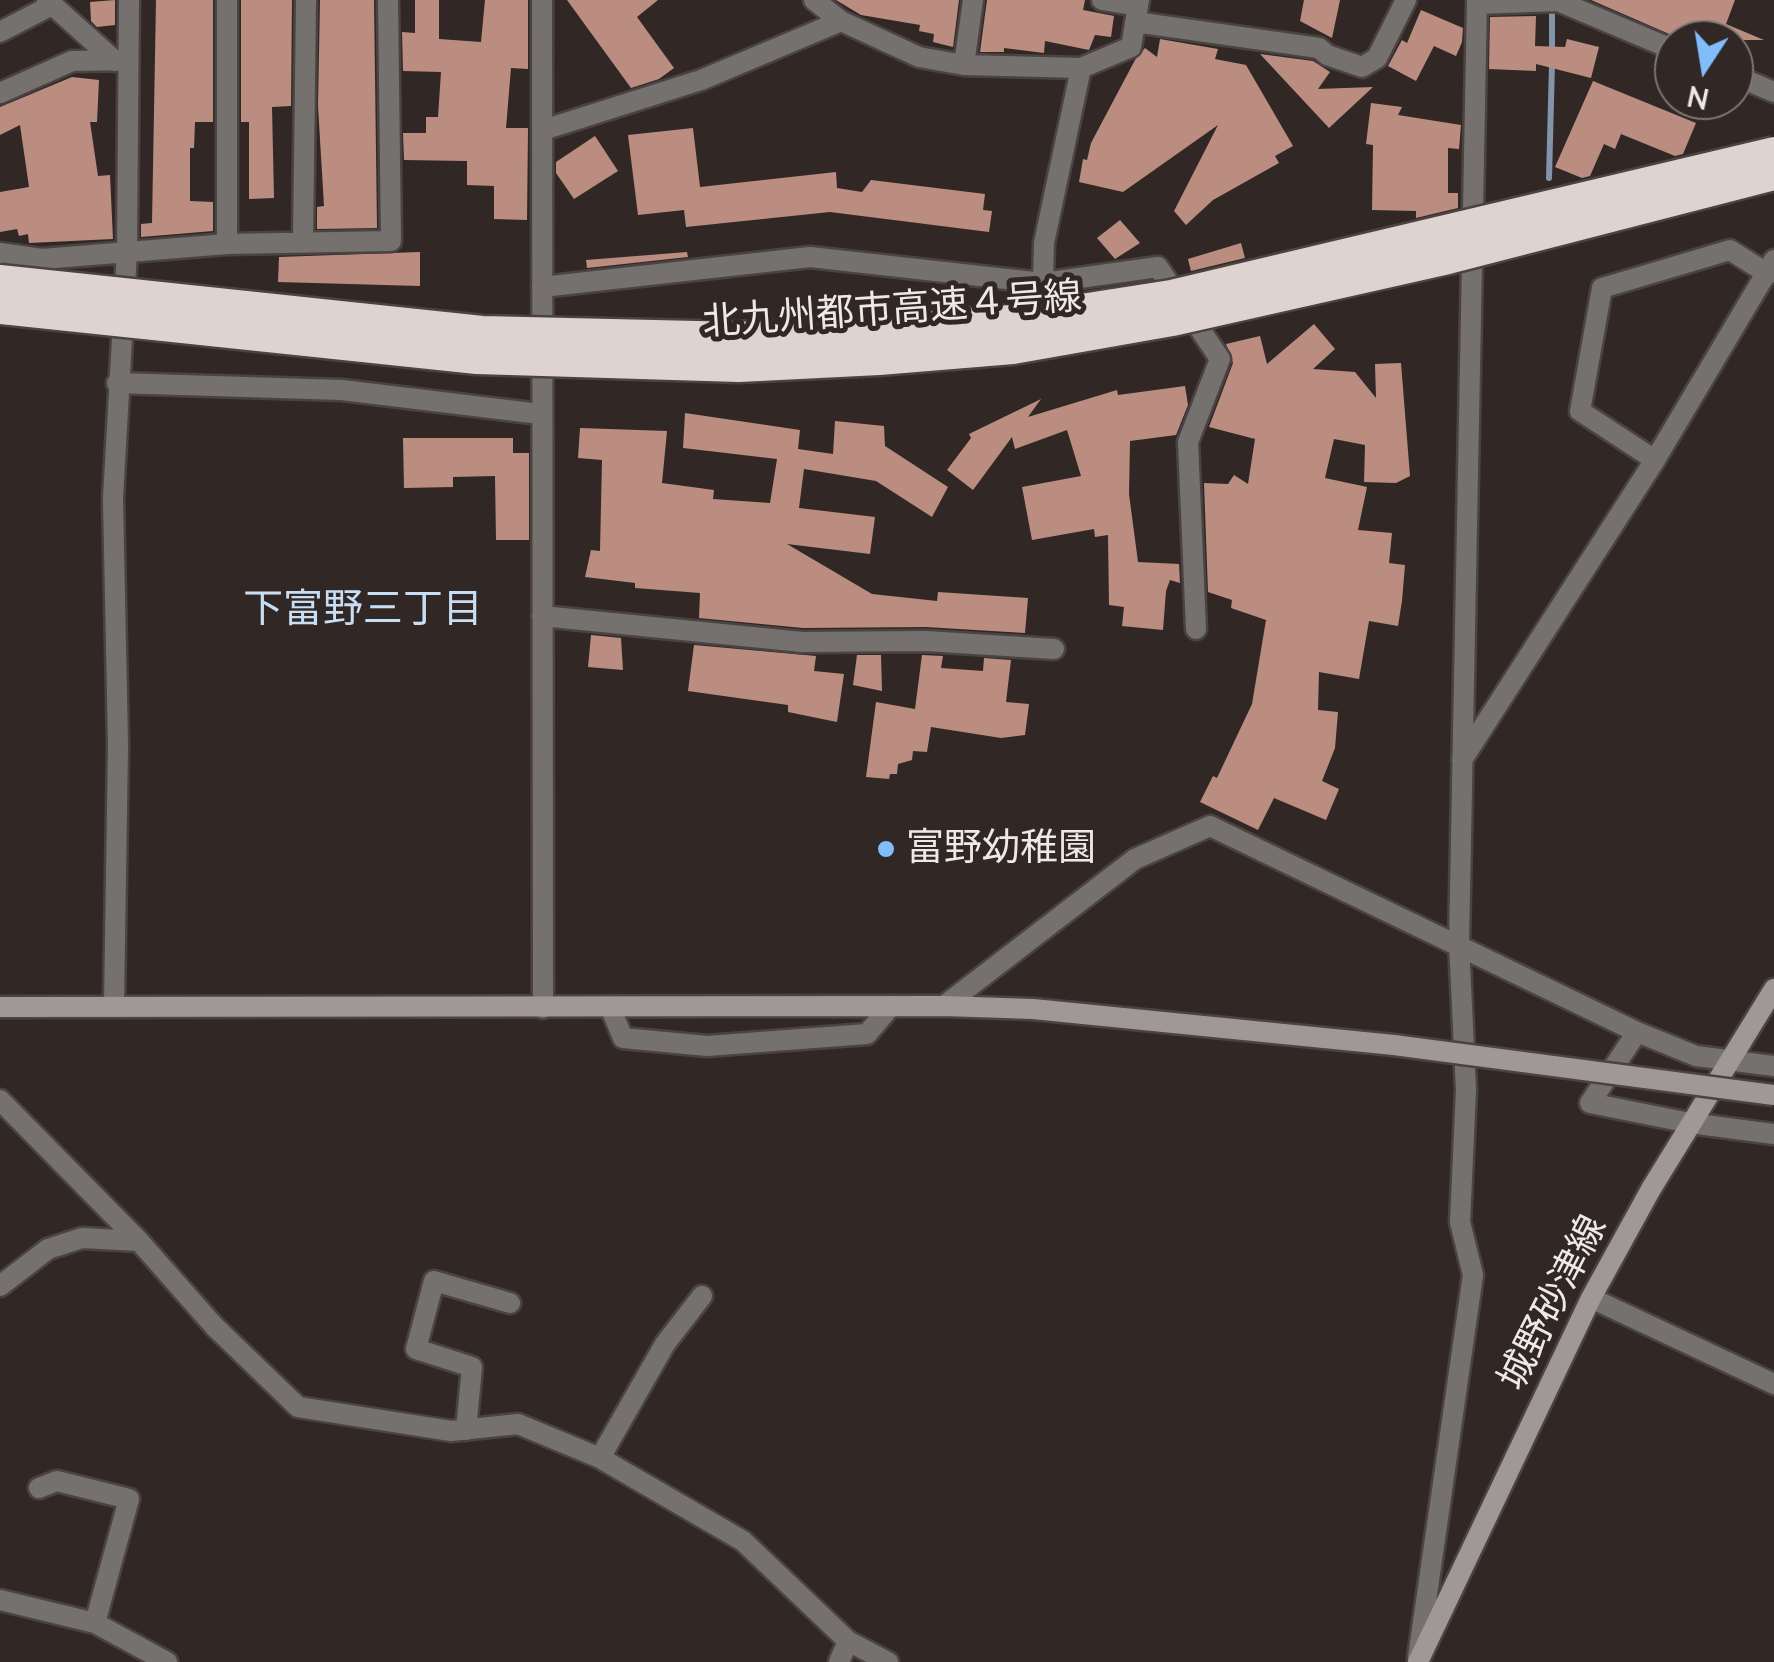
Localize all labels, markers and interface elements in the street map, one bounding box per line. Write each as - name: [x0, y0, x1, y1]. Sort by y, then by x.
- north arrow: [1654, 20, 1754, 120]
- text: N: [1684, 79, 1712, 117]
- street label: 北九州都市高速４号線: [701, 274, 1083, 346]
- district label: 下富野三丁目: [243, 586, 483, 634]
- place label: 富野幼稚園: [906, 826, 1096, 872]
- marker: 富野幼稚園: [875, 838, 897, 860]
- street label: 城野砂津線: [1490, 1208, 1616, 1398]

